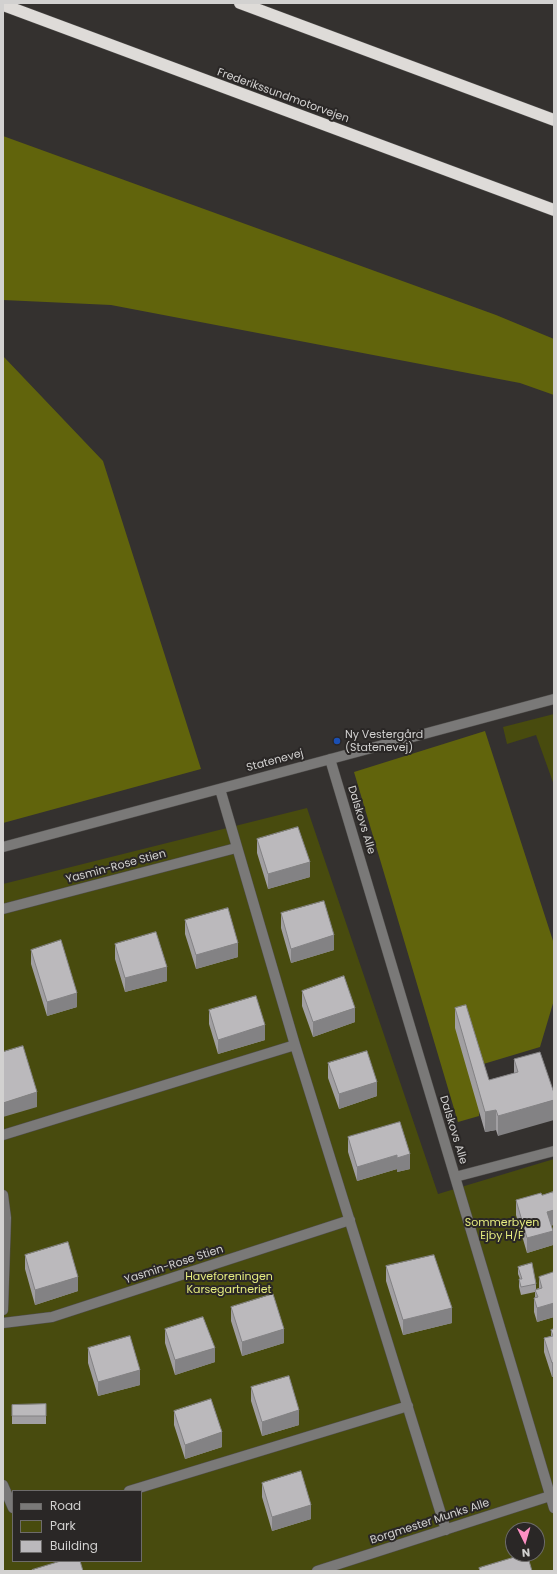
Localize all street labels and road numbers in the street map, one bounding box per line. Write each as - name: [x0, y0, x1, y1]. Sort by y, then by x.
- street label: Frederikssundmotorvejen: [215, 66, 351, 126]
- street label: Statenevej: [245, 747, 305, 775]
- street label: Dalskovs Alle: [344, 784, 378, 856]
- street label: Yasmin-Rose Stien: [65, 847, 167, 887]
- street label: Dalskovs Alle: [436, 1094, 470, 1166]
- street label: Yasmin-Rose Stien: [123, 1243, 225, 1287]
- street label: Borgmester Munks Alle: [369, 1496, 491, 1548]

